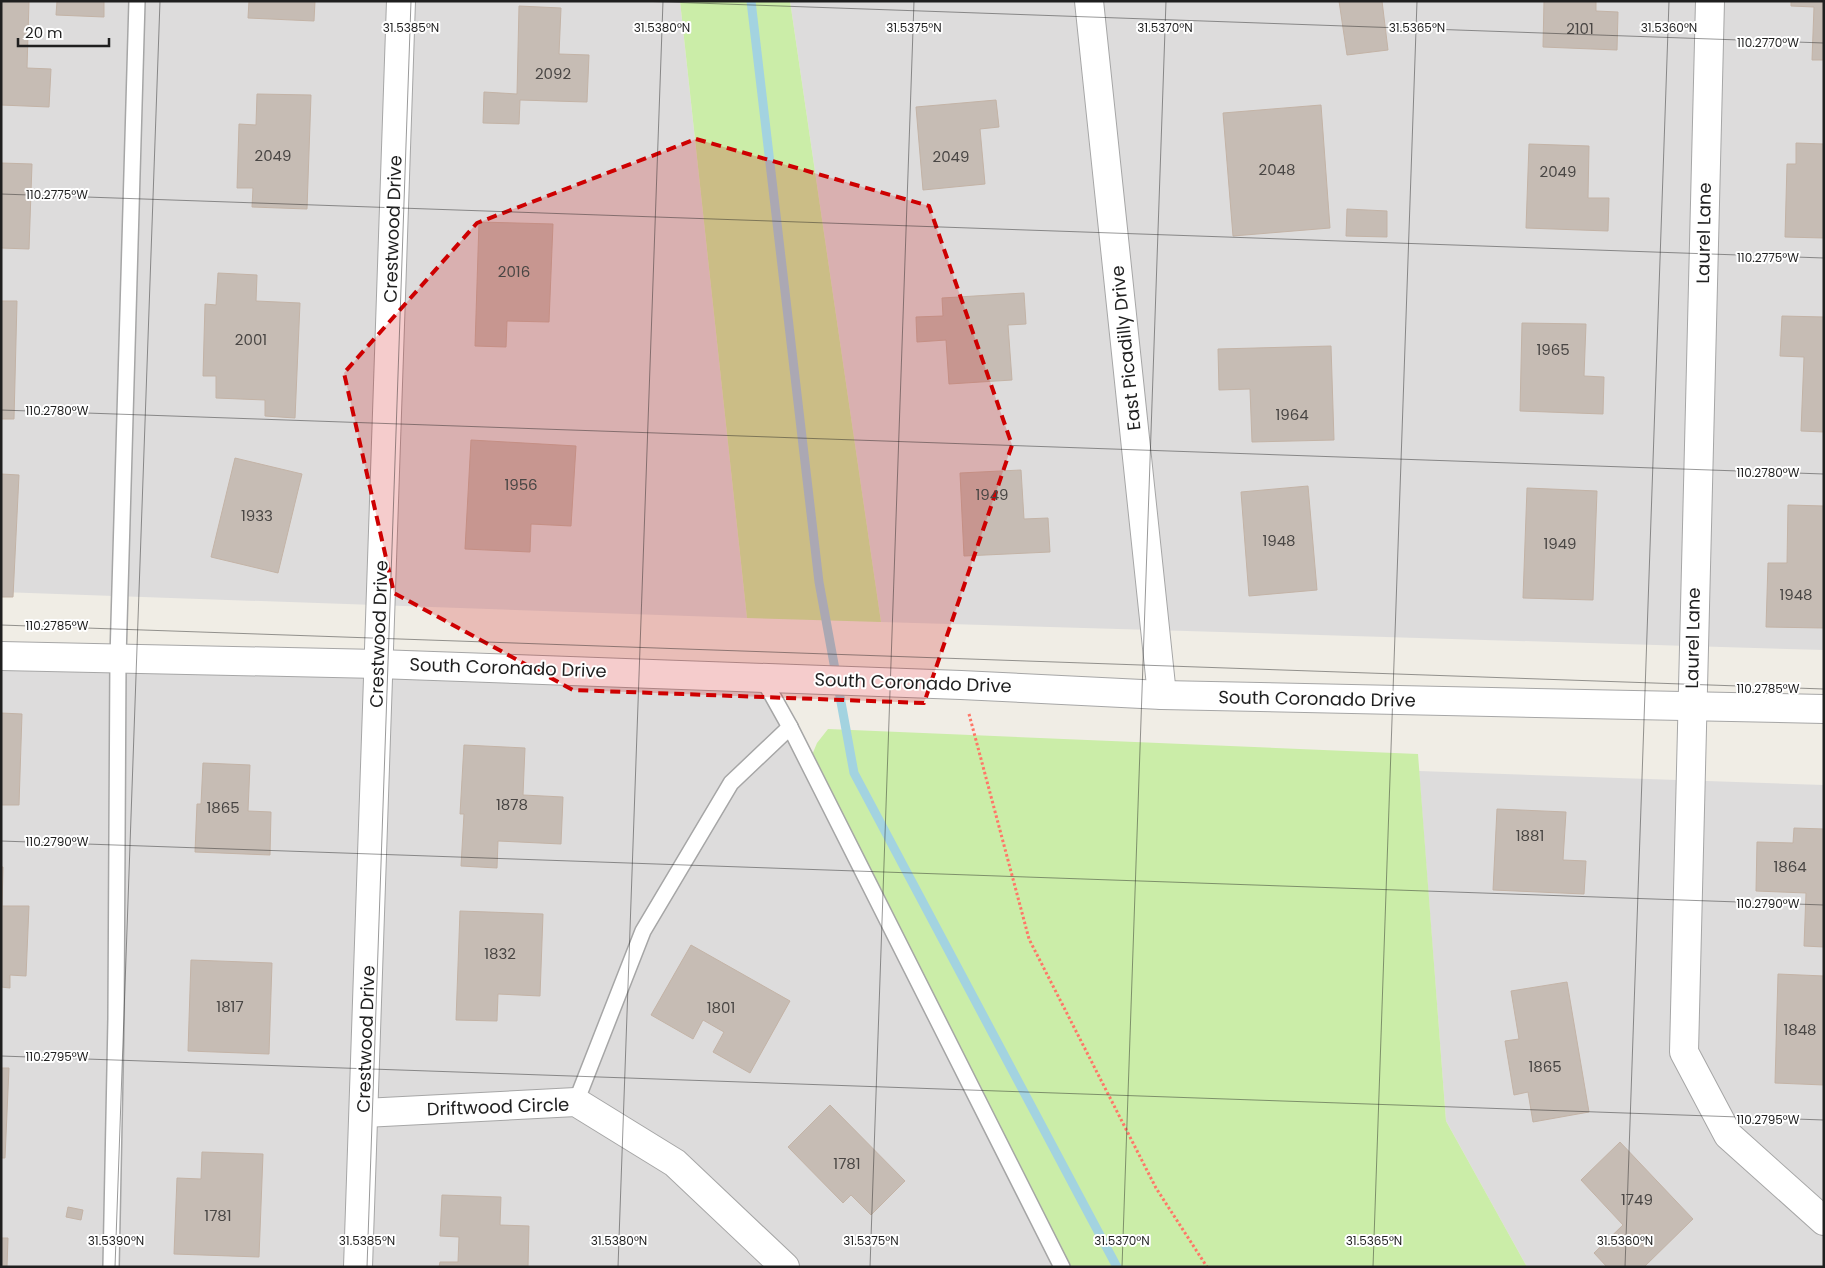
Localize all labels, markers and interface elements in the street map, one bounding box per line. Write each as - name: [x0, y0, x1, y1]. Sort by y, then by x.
- scale bar: [18, 15, 109, 47]
- house number: 2101: [1566, 18, 1594, 39]
- text: 31.5385°N: [383, 19, 439, 36]
- text: 31.5380°N: [634, 19, 690, 36]
- text: 31.5375°N: [886, 19, 942, 36]
- text: 31.5370°N: [1137, 19, 1193, 36]
- text: 31.5365°N: [1389, 19, 1445, 36]
- text: 31.5360°N: [1641, 19, 1697, 36]
- text: 20 m: [25, 22, 63, 43]
- text: 110.2770°W: [1737, 34, 1799, 51]
- house number: 2092: [535, 63, 571, 84]
- house number: 2049: [255, 145, 291, 166]
- house number: 2049: [933, 146, 969, 167]
- street label: Crestwood Drive: [377, 155, 408, 303]
- house number: 2048: [1259, 159, 1295, 180]
- house number: 2049: [1540, 161, 1576, 182]
- street label: Laurel Lane: [1690, 182, 1717, 284]
- text: 110.2775°W: [26, 186, 88, 203]
- text: 110.2775°W: [1737, 249, 1799, 266]
- house number: 2016: [498, 261, 530, 282]
- street label: East Picadilly Drive: [1104, 264, 1147, 432]
- house number: 2001: [235, 329, 267, 350]
- house number: 1965: [1536, 339, 1570, 360]
- text: 110.2780°W: [26, 402, 89, 419]
- house number: 1964: [1275, 404, 1309, 425]
- text: 110.2780°W: [1737, 464, 1800, 481]
- house number: 1956: [504, 474, 538, 495]
- house number: 1949: [975, 484, 1009, 505]
- house number: 1933: [241, 505, 273, 526]
- house number: 1948: [1262, 530, 1296, 551]
- house number: 1949: [1543, 533, 1577, 554]
- street label: Crestwood Drive: [363, 560, 394, 708]
- house number: 1948: [1779, 584, 1813, 605]
- street label: Laurel Lane: [1679, 587, 1706, 689]
- text: 110.2785°W: [26, 617, 89, 634]
- street label: South Coronado Drive: [409, 652, 607, 683]
- street label: South Coronado Drive: [814, 667, 1012, 698]
- text: 110.2785°W: [1737, 680, 1800, 697]
- street label: South Coronado Drive: [1218, 684, 1416, 713]
- house number: 1878: [496, 794, 528, 815]
- house number: 1865: [206, 797, 240, 818]
- house number: 1881: [1516, 825, 1544, 846]
- text: 110.2790°W: [26, 833, 89, 850]
- house number: 1864: [1773, 856, 1807, 877]
- text: 110.2790°W: [1737, 895, 1800, 912]
- house number: 1832: [484, 943, 516, 964]
- street label: Crestwood Drive: [350, 965, 381, 1113]
- house number: 1817: [216, 996, 244, 1017]
- house number: 1801: [707, 997, 735, 1018]
- house number: 1848: [1783, 1019, 1817, 1040]
- text: 110.2795°W: [26, 1048, 89, 1065]
- house number: 1865: [1528, 1056, 1562, 1077]
- street label: Driftwood Circle: [426, 1092, 570, 1121]
- text: 110.2795°W: [1737, 1111, 1800, 1128]
- house number: 1781: [833, 1153, 861, 1174]
- house number: 1749: [1621, 1189, 1653, 1210]
- house number: 1781: [204, 1205, 232, 1226]
- text: 31.5390°N: [88, 1232, 144, 1249]
- text: 31.5385°N: [339, 1232, 395, 1249]
- text: 31.5380°N: [591, 1232, 647, 1249]
- text: 31.5375°N: [843, 1232, 899, 1249]
- text: 31.5370°N: [1094, 1232, 1150, 1249]
- text: 31.5365°N: [1346, 1232, 1402, 1249]
- text: 31.5360°N: [1597, 1232, 1653, 1249]

